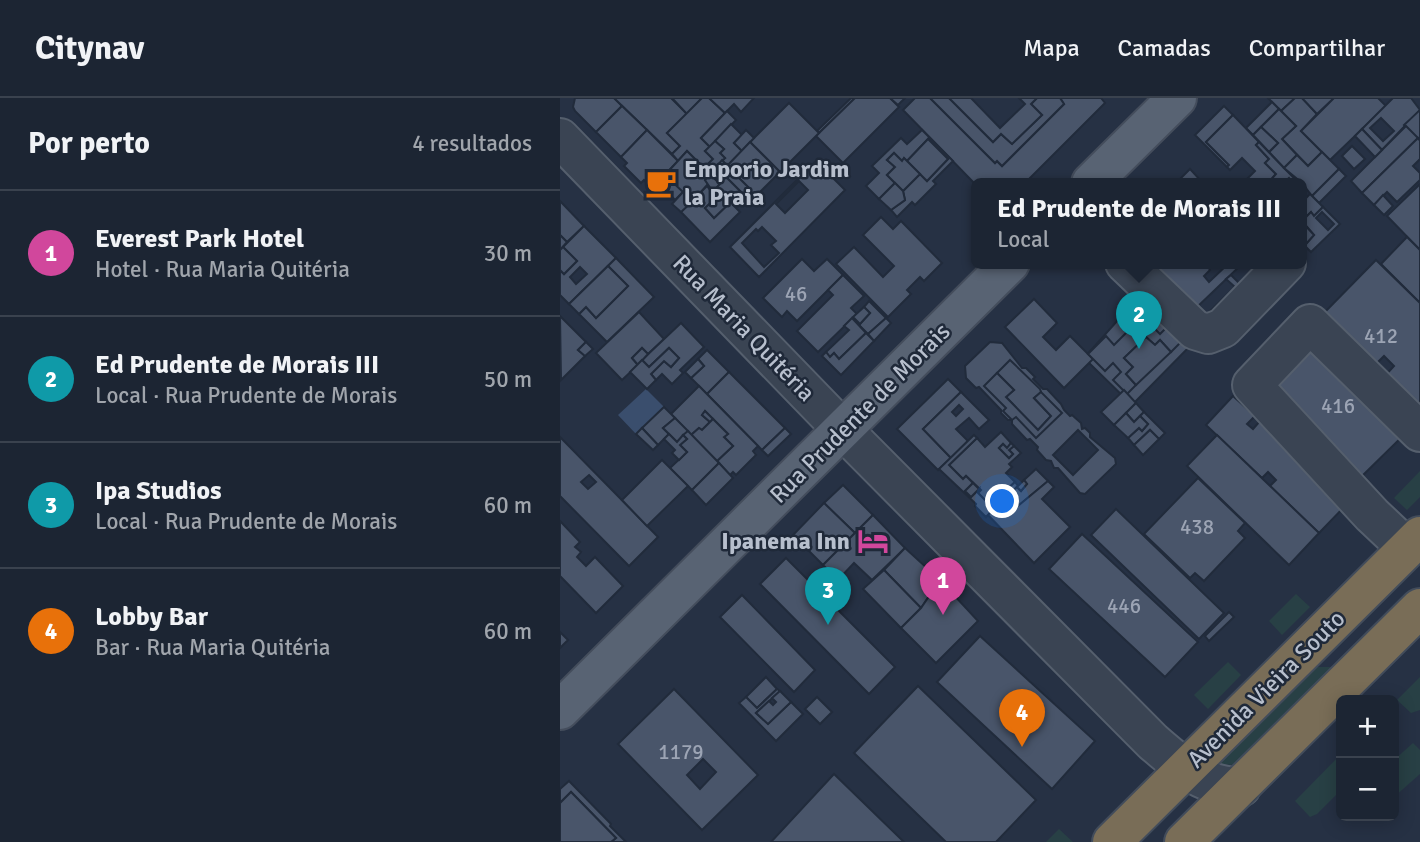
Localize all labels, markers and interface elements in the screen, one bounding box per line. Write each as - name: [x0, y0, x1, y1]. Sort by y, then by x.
- text: Citynav: [35, 28, 144, 69]
- text: Mapa: [1023, 33, 1080, 63]
- text: Camadas: [1118, 33, 1211, 63]
- text: Compartilhar: [1249, 33, 1385, 63]
- text: Por perto: [28, 125, 150, 162]
- text: 4 resultados: [412, 129, 532, 158]
- place label: Emporio Jardim la Praia: [684, 154, 849, 212]
- cafe icon: Emporio Jardim la Praia: [644, 166, 678, 200]
- popup: [971, 178, 1307, 269]
- text: Ed Prudente de Morais III: [997, 193, 1281, 225]
- text: Everest Park Hotel: [95, 223, 304, 255]
- text: Local: [997, 225, 1050, 254]
- text: 1: [45, 239, 57, 268]
- text: 30 m: [484, 239, 532, 268]
- street label: Rua Maria Quitéria: [666, 248, 822, 408]
- text: Hotel · Rua Maria Quitéria: [95, 255, 350, 284]
- house number: 46: [785, 281, 807, 307]
- pin: 2: [1116, 291, 1162, 349]
- street label: Rua Prudente de Morais: [764, 317, 956, 509]
- house number: 412: [1364, 323, 1398, 349]
- text: Ed Prudente de Morais III: [95, 349, 379, 381]
- text: 2: [45, 365, 57, 394]
- text: 50 m: [484, 365, 532, 394]
- text: Local · Rua Prudente de Morais: [95, 381, 397, 410]
- house number: 416: [1321, 393, 1355, 419]
- text: Ipa Studios: [95, 475, 222, 507]
- your location: [985, 484, 1019, 518]
- text: 3: [45, 491, 57, 520]
- text: 60 m: [484, 491, 532, 520]
- text: Local · Rua Prudente de Morais: [95, 507, 397, 536]
- house number: 438: [1180, 514, 1214, 540]
- hotel icon: Ipanema Inn: [856, 524, 890, 558]
- place label: Ipanema Inn: [721, 526, 850, 556]
- pin: 1: [920, 557, 966, 615]
- pin: 3: [805, 567, 851, 625]
- house number: 446: [1107, 593, 1141, 619]
- text: Lobby Bar: [95, 601, 208, 633]
- street label: Avenida Vieira Souto: [1181, 604, 1351, 774]
- text: 4: [45, 617, 57, 646]
- text: 60 m: [484, 617, 532, 646]
- text: Bar · Rua Maria Quitéria: [95, 633, 331, 662]
- pin: 4: [999, 689, 1045, 747]
- map controls: [1336, 695, 1399, 821]
- button: +: [1336, 695, 1399, 758]
- house number: 1179: [658, 739, 704, 765]
- button: −: [1336, 758, 1399, 821]

